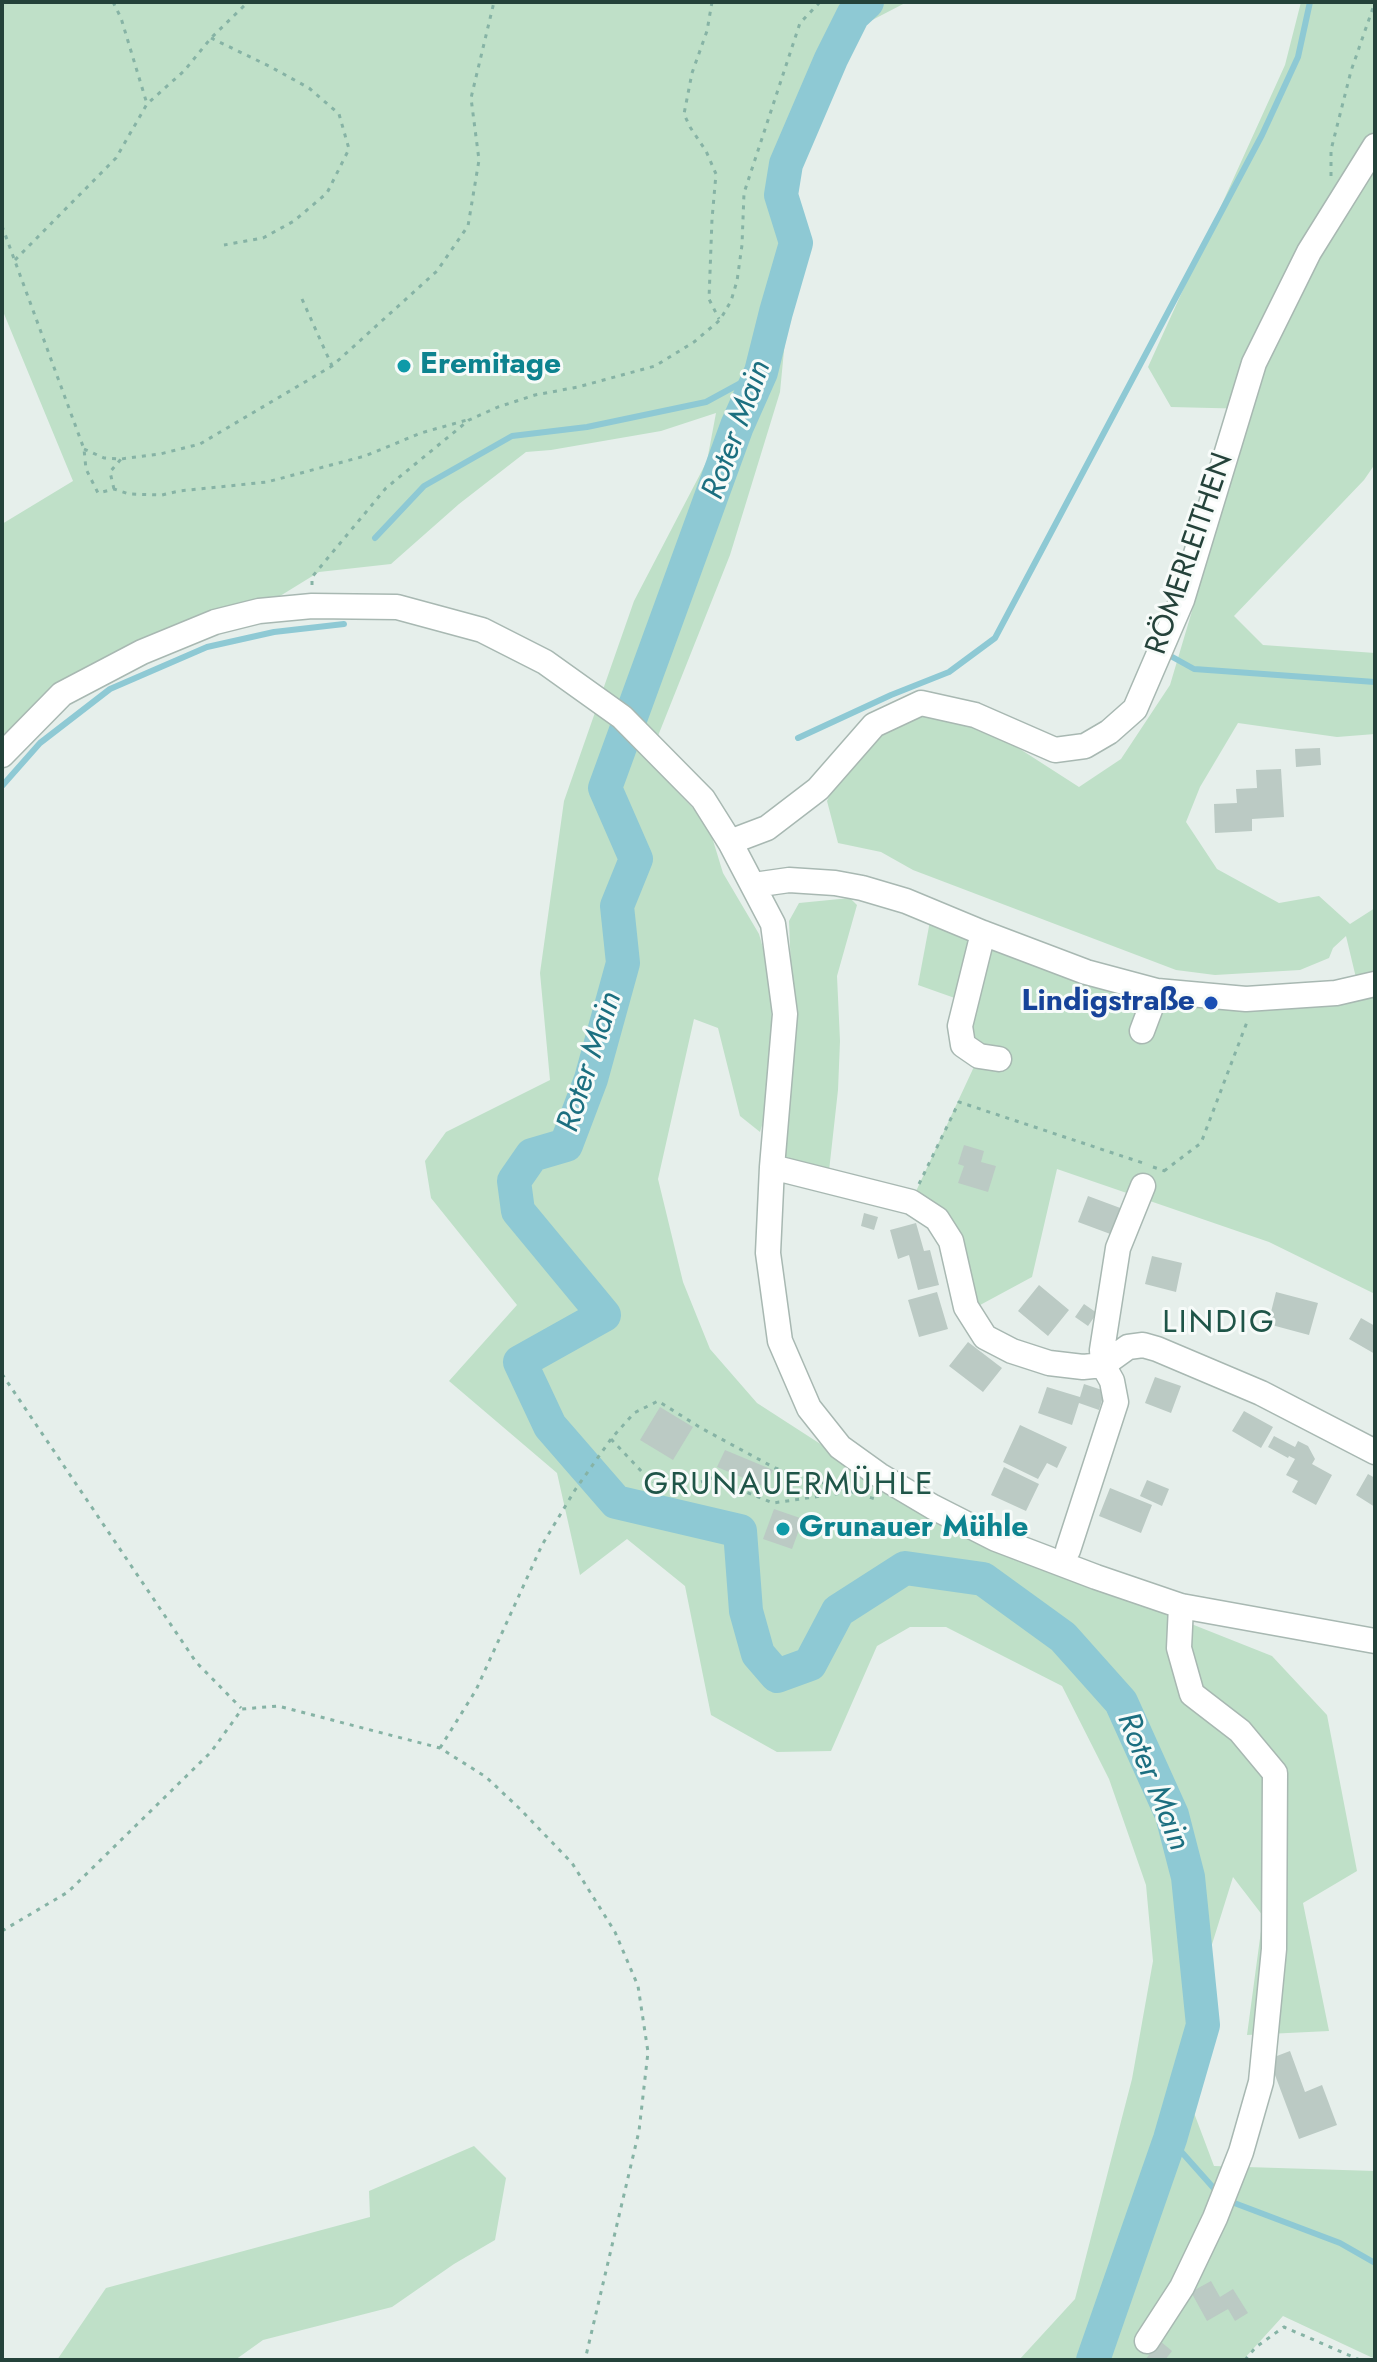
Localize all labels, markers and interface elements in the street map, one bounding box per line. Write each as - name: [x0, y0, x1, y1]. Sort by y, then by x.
- place label: Eremitage: [420, 348, 561, 384]
- water label: Roter Main: [695, 355, 781, 505]
- marker: Eremitage: [395, 357, 413, 375]
- street label: RÖMERLEITHEN: [1140, 449, 1242, 659]
- place label: Lindigstraße: [1022, 985, 1195, 1021]
- water label: Roter Main: [550, 987, 632, 1137]
- marker: Lindigstraße: [1202, 994, 1220, 1012]
- district label: LINDIG: [1162, 1305, 1276, 1343]
- district label: GRUNAUERMÜHLE: [643, 1467, 935, 1505]
- place label: Grunauer Mühle: [799, 1511, 1029, 1547]
- marker: Grunauer Mühle: [774, 1520, 792, 1538]
- water label: Roter Main: [1107, 1707, 1197, 1857]

